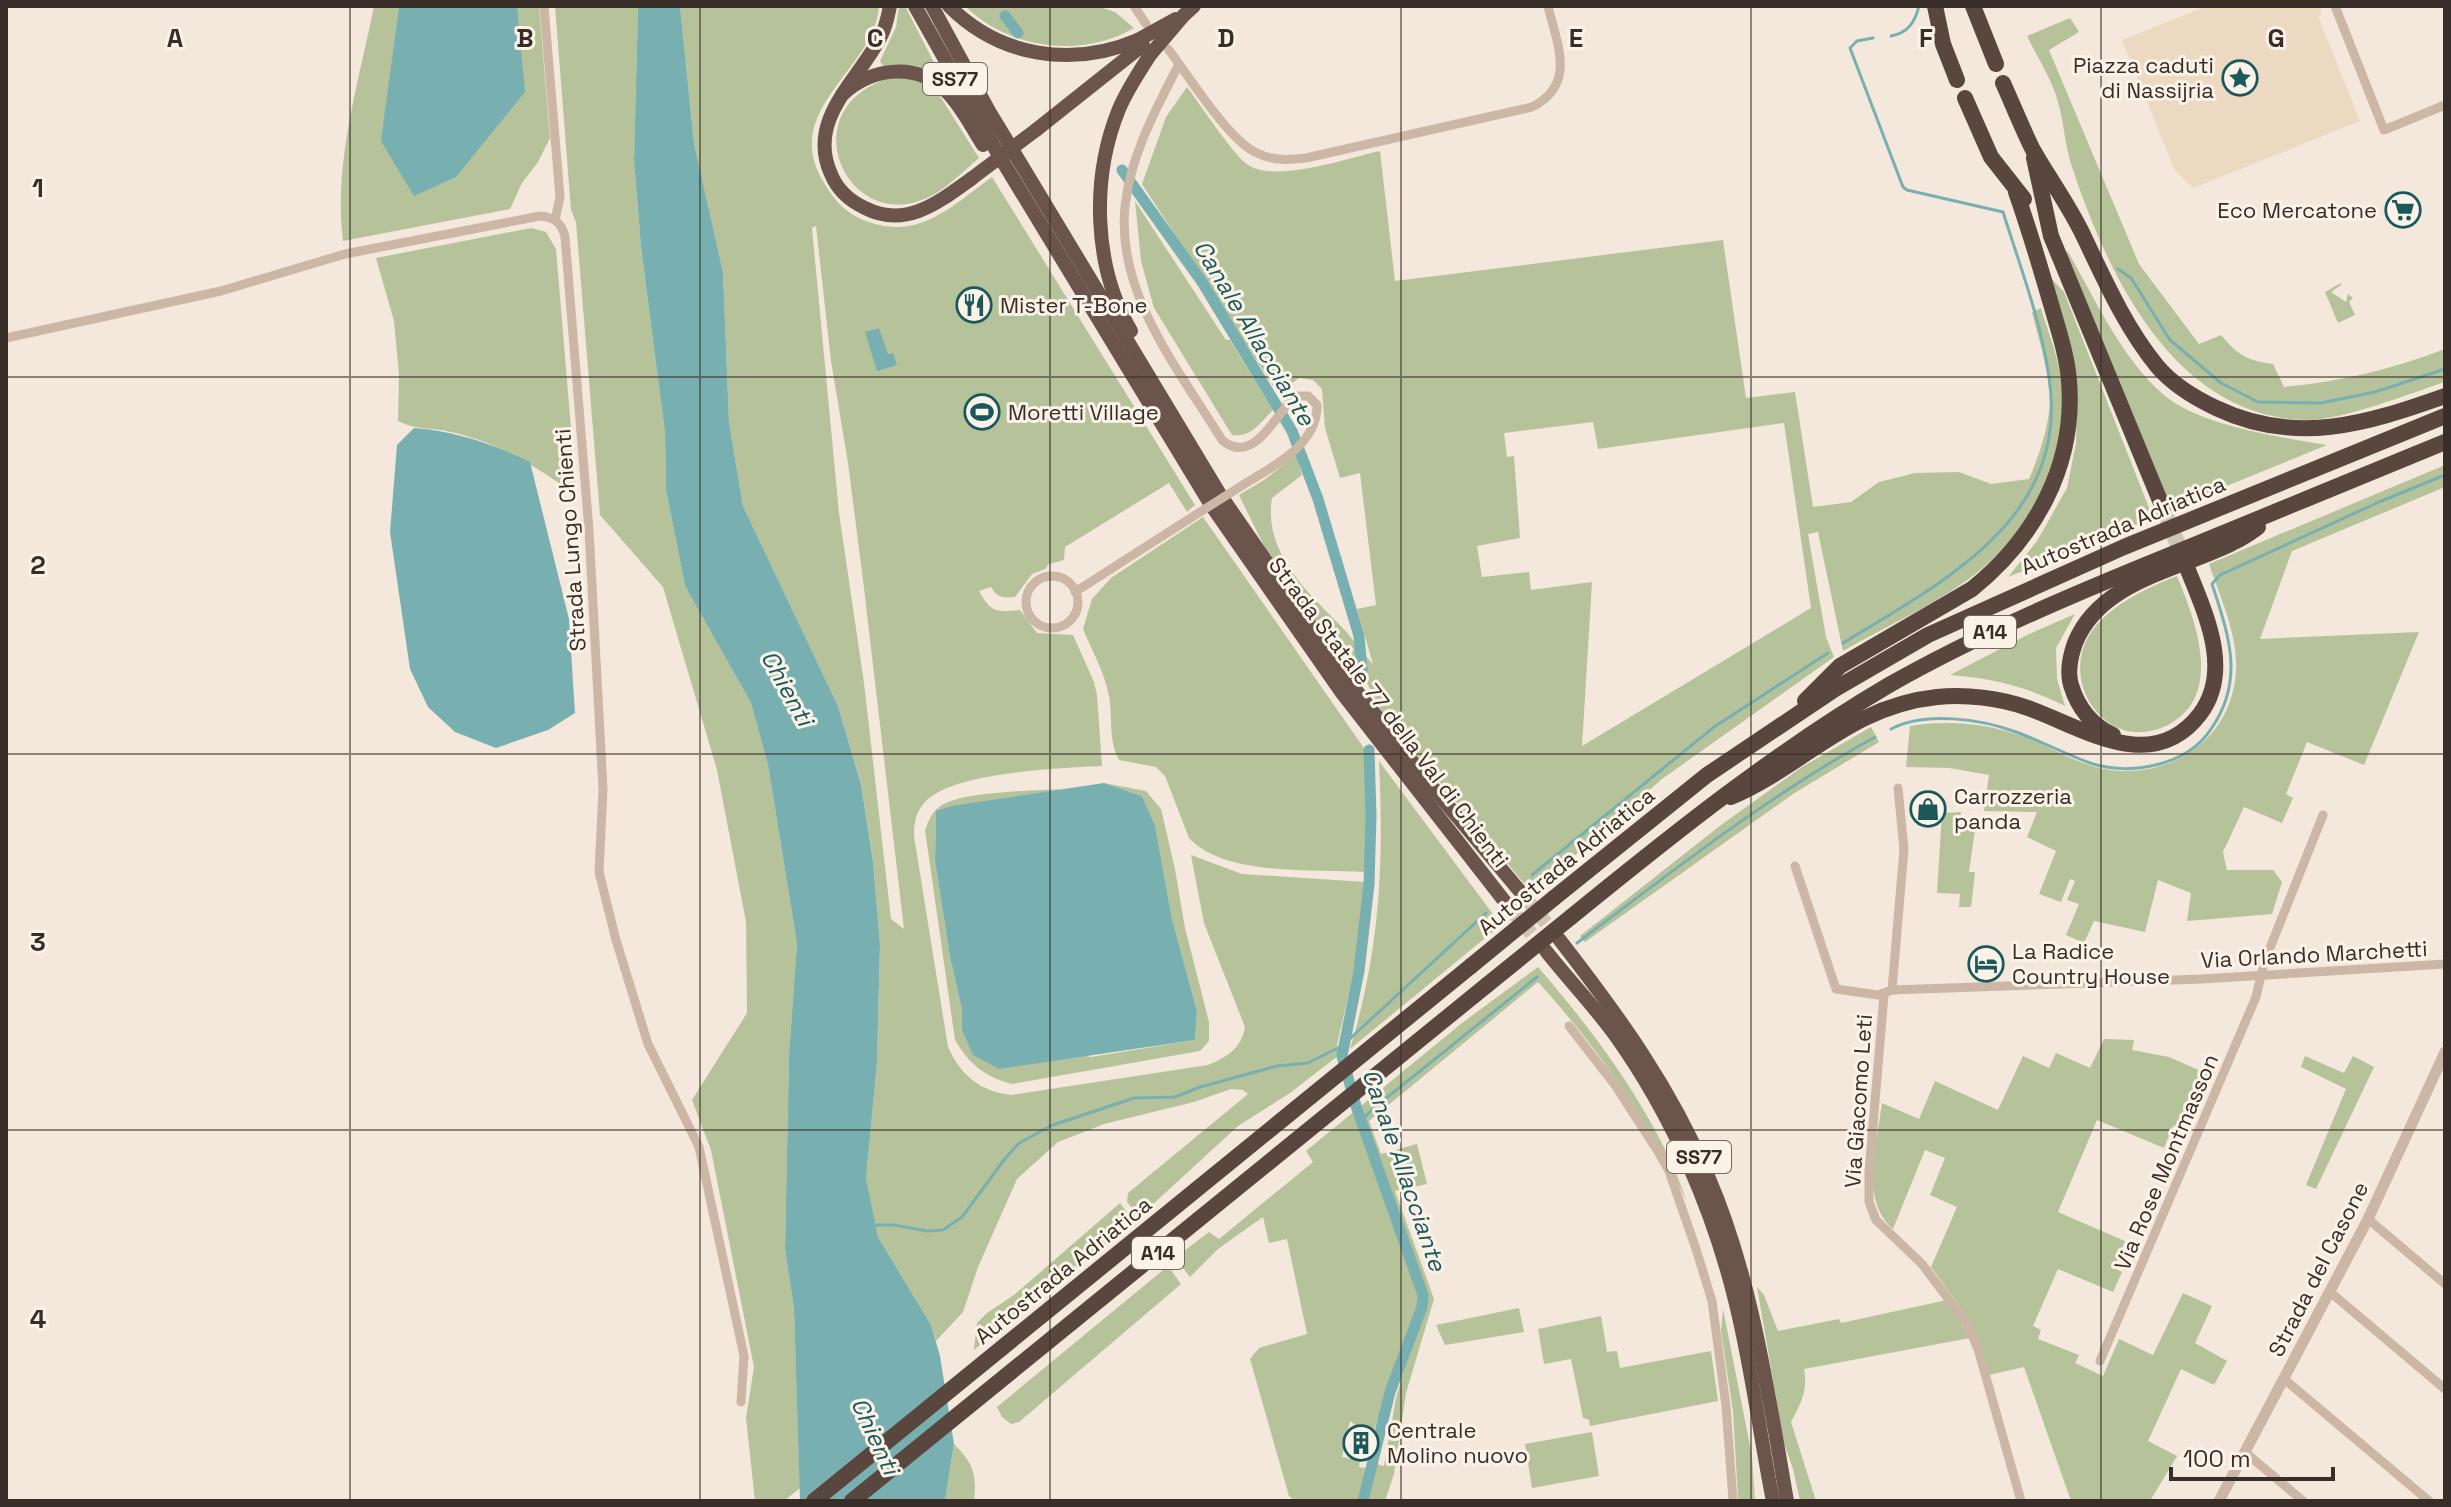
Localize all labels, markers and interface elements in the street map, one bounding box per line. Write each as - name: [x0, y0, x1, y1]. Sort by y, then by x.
- text: A: [167, 21, 184, 55]
- text: B: [516, 21, 534, 55]
- text: C: [867, 21, 883, 55]
- text: D: [1217, 21, 1235, 55]
- text: E: [1569, 21, 1583, 55]
- text: F: [1919, 21, 1933, 55]
- text: G: [2267, 21, 2285, 55]
- place label: Piazza caduti di Nassijria: [2073, 51, 2214, 104]
- place icon: Piazza caduti di Nassijria: [2221, 59, 2259, 97]
- road number: SS77: [923, 63, 987, 95]
- text: 1: [32, 171, 44, 205]
- supermarket icon: Eco Mercatone: [2384, 191, 2422, 229]
- place label: Eco Mercatone: [2217, 196, 2377, 224]
- water label: Canale Allacciante: [1187, 234, 1323, 432]
- restaurant icon: Mister T-Bone: [955, 286, 993, 324]
- place label: Mister T-Bone: [1000, 291, 1148, 319]
- sports icon: Moretti Village: [963, 393, 1001, 431]
- place label: Moretti Village: [1008, 398, 1159, 426]
- street label: Strada Lungo Chienti: [548, 428, 592, 652]
- street label: Autostrada Adriatica: [2016, 469, 2230, 581]
- text: 2: [30, 548, 46, 582]
- street label: Strada Statale 77 della Val di Chienti: [1263, 551, 1515, 873]
- road number: A14: [1964, 616, 2016, 648]
- water label: Chienti: [754, 645, 822, 734]
- street label: Autostrada Adriatica: [1472, 781, 1660, 941]
- place label: Carrozzeria panda: [1954, 782, 2072, 835]
- shop icon: Carrozzeria panda: [1909, 790, 1947, 828]
- text: 3: [30, 925, 46, 959]
- street label: Via Orlando Marchetti: [2200, 934, 2428, 974]
- place label: La Radice Country House: [2012, 937, 2170, 990]
- hotel icon: La Radice Country House: [1967, 945, 2005, 983]
- street label: Via Giacomo Leti: [1838, 1013, 1878, 1189]
- street label: Via Rose Montmasson: [2108, 1049, 2224, 1275]
- water label: Canale Allacciante: [1355, 1065, 1454, 1276]
- road number: SS77: [1667, 1141, 1731, 1173]
- street label: Strada del Casone: [2262, 1177, 2374, 1361]
- street label: Autostrada Adriatica: [969, 1190, 1157, 1350]
- road number: A14: [1132, 1237, 1184, 1269]
- text: 4: [30, 1302, 46, 1336]
- water label: Chienti: [844, 1392, 908, 1482]
- place label: Centrale Molino nuovo: [1387, 1416, 1528, 1469]
- building icon: Centrale Molino nuovo: [1342, 1424, 1380, 1462]
- scale bar: [2171, 1431, 2333, 1481]
- text: 100 m: [2183, 1443, 2251, 1474]

